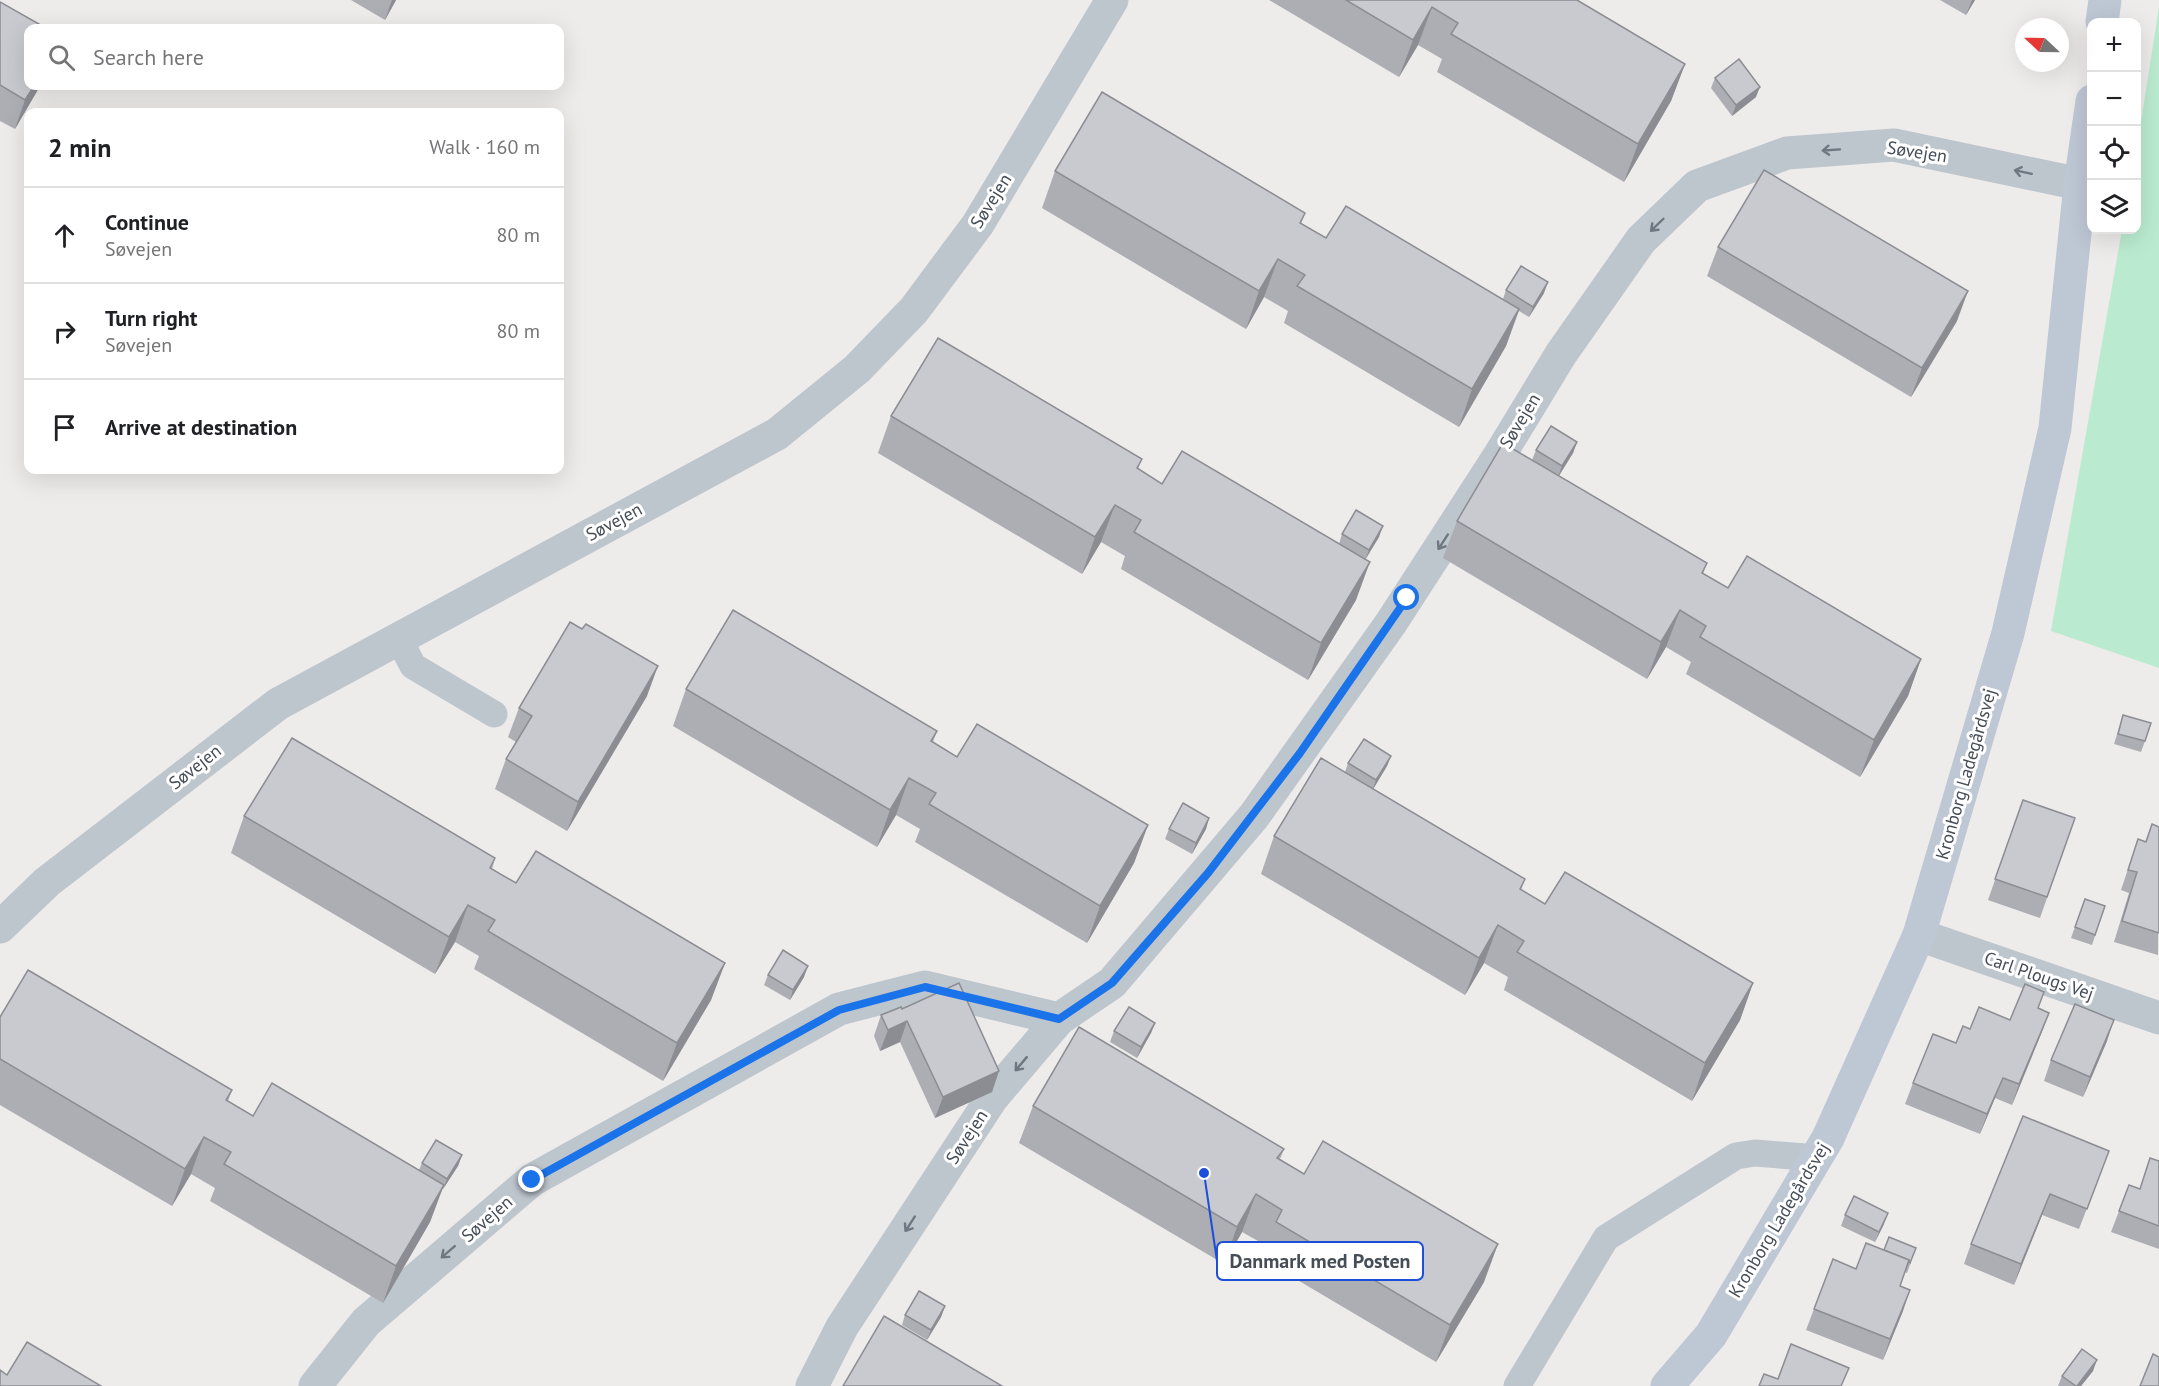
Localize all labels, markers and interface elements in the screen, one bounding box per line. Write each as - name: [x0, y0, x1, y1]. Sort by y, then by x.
- north arrow: [2015, 18, 2069, 72]
- map controls: [2087, 18, 2141, 234]
- button: +: [2087, 18, 2141, 72]
- search box: [24, 24, 564, 90]
- icon: search: [45, 41, 78, 74]
- text: Search here: [93, 43, 204, 71]
- button: −: [2087, 72, 2141, 126]
- button: locate: [2087, 126, 2141, 180]
- text: 2 min: [48, 131, 111, 164]
- text: Walk · 160 m: [429, 134, 540, 160]
- street label: Søvejen: [1885, 135, 1949, 168]
- one-way arrow: [1821, 144, 1841, 155]
- one-way arrow: [2013, 166, 2032, 178]
- street label: Søvejen: [965, 169, 1016, 232]
- button: layers: [2087, 180, 2141, 234]
- text: Continue: [105, 208, 189, 236]
- one-way arrow: [1650, 217, 1665, 232]
- icon: ahead: [48, 219, 81, 252]
- text: 80 m: [497, 222, 540, 248]
- text: Søvejen: [105, 236, 172, 262]
- text: Turn right: [105, 304, 197, 332]
- icon: right: [48, 315, 81, 348]
- text: 80 m: [497, 318, 540, 344]
- text: Søvejen: [105, 332, 172, 358]
- street label: Søvejen: [1494, 389, 1545, 453]
- icon: arrive: [48, 411, 81, 444]
- text: Arrive at destination: [105, 413, 297, 441]
- street label: Søvejen: [582, 497, 646, 546]
- one-way arrow: [1437, 534, 1449, 550]
- route start: [1393, 584, 1419, 610]
- street label: Kronborg Ladegårdsvej: [1930, 686, 2001, 862]
- street label: Søvejen: [164, 739, 226, 794]
- street label: Carl Plougs Vej: [1981, 946, 2097, 1005]
- one-way arrow: [1014, 1056, 1028, 1071]
- street label: Søvejen: [940, 1105, 993, 1168]
- street label: Kronborg Ladegårdsvej: [1723, 1138, 1834, 1302]
- route end: [518, 1166, 544, 1192]
- street label: Søvejen: [456, 1190, 517, 1247]
- one-way arrow: [904, 1215, 916, 1232]
- callout: Danmark med Posten: [1217, 1242, 1423, 1280]
- one-way arrow: [441, 1245, 456, 1259]
- text: Danmark med Posten: [1229, 1248, 1411, 1274]

